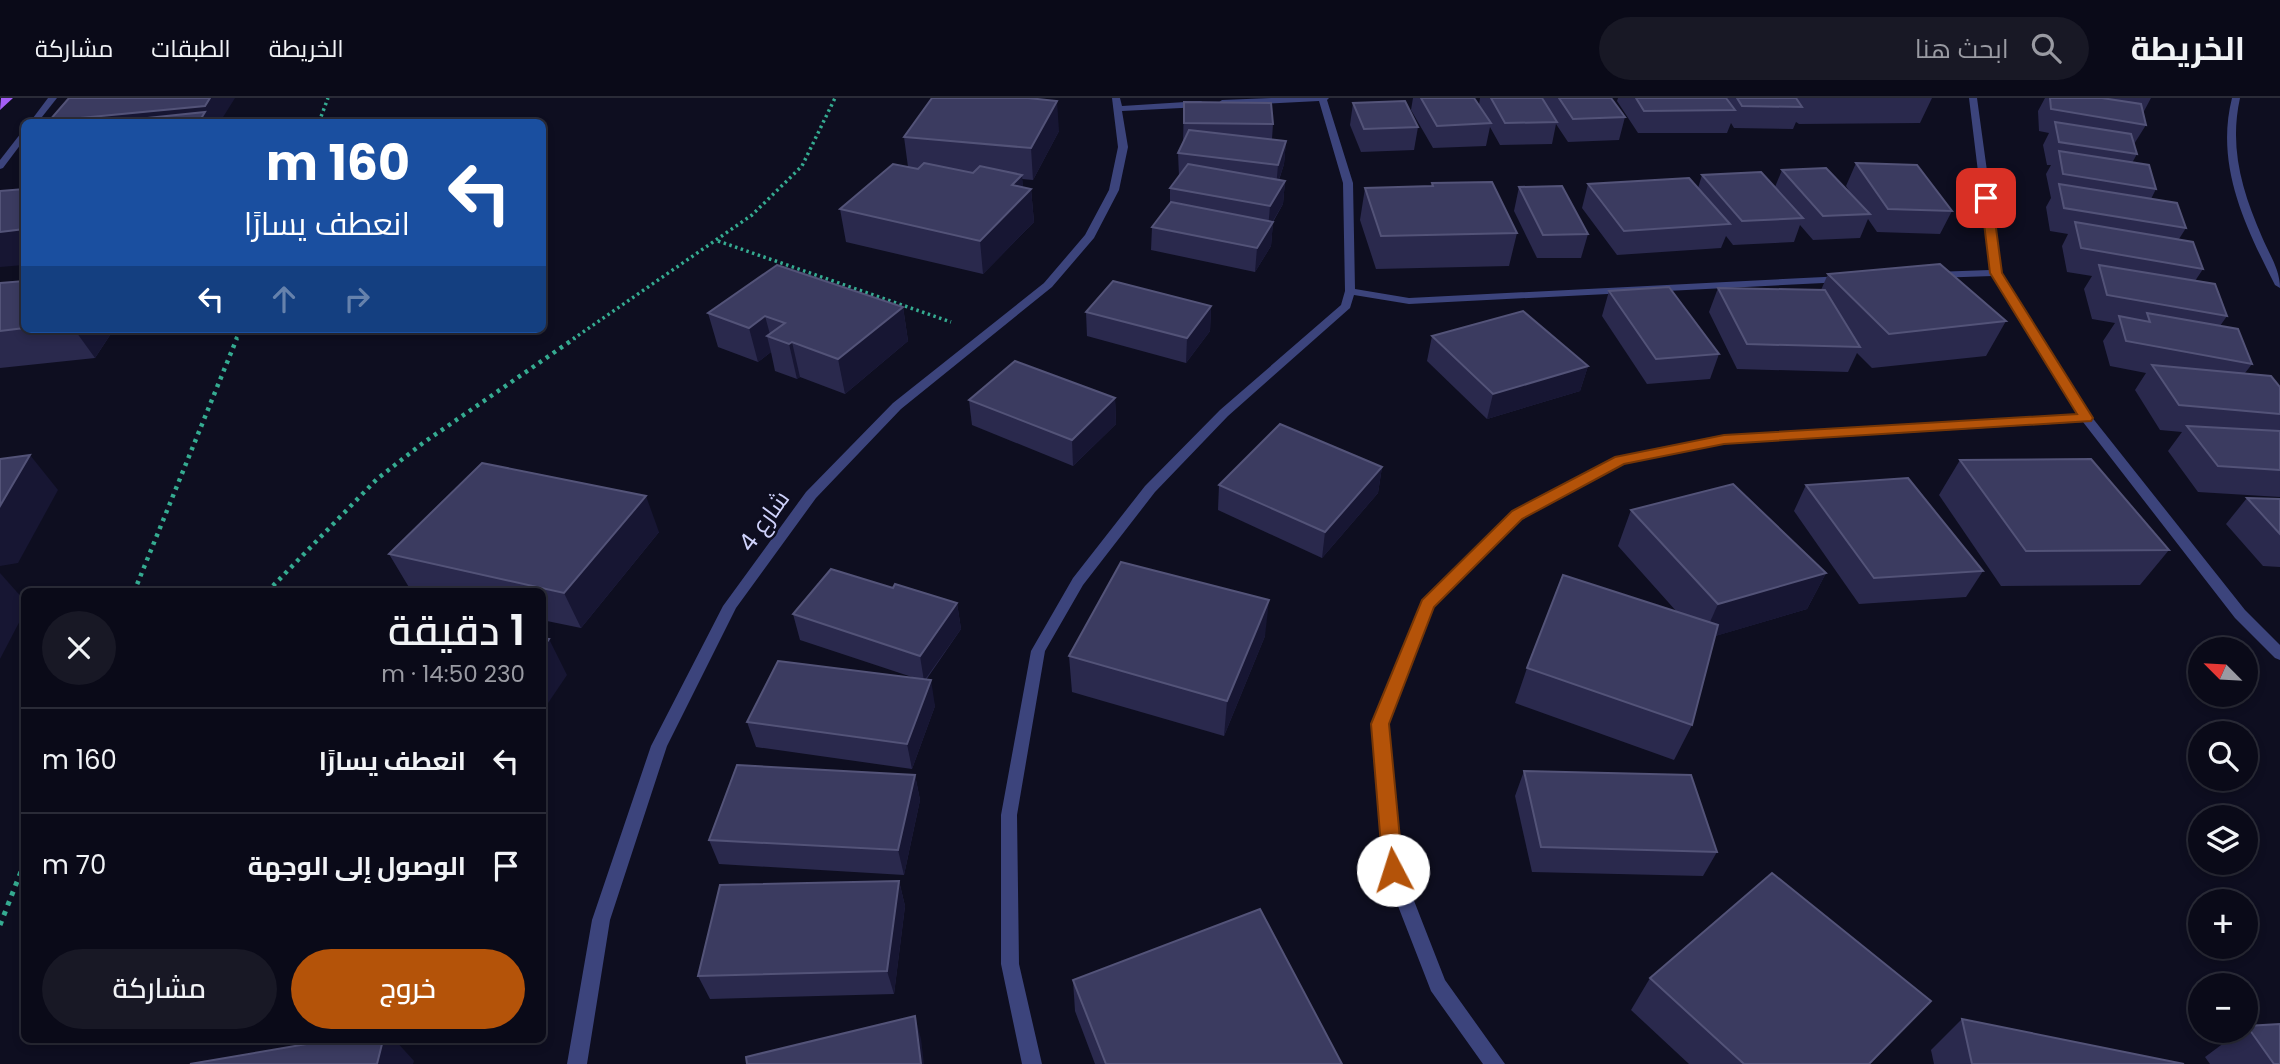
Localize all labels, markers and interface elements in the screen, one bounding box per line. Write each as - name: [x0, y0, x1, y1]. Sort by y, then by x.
- search box: [1599, 17, 2089, 80]
- text: الخريطة: [2131, 25, 2245, 72]
- icon: search: [2027, 29, 2065, 67]
- text: ابحث هنا: [1915, 31, 2009, 67]
- text: مشاركة: [35, 32, 113, 65]
- text: الطبقات: [151, 32, 231, 65]
- text: الخريطة: [269, 32, 344, 65]
- text: 160 m: [266, 129, 410, 197]
- icon: left: [434, 147, 525, 238]
- pin: [1956, 168, 2016, 228]
- icon: arrive: [1967, 179, 2005, 217]
- text: انعطف يسارًا: [244, 201, 410, 246]
- icon: left: [192, 280, 230, 318]
- icon: ahead: [265, 280, 303, 318]
- icon: right: [338, 280, 376, 318]
- street label: شارع 4: [730, 483, 797, 558]
- text: 1 دقيقة: [388, 601, 525, 660]
- button: close: [42, 611, 116, 685]
- north arrow: [2188, 637, 2258, 707]
- map controls: [2188, 637, 2258, 1043]
- text: 230 m · 14:50: [381, 658, 525, 690]
- button: search: [2188, 721, 2258, 791]
- text: 160 m: [42, 742, 117, 778]
- icon: left: [487, 742, 525, 780]
- text: انعطف يسارًا: [319, 743, 466, 779]
- button: layers: [2188, 805, 2258, 875]
- position arrow: [1356, 833, 1430, 907]
- text: 70 m: [42, 847, 106, 883]
- icon: arrive: [487, 847, 525, 885]
- text: الوصول إلى الوجهة: [248, 848, 466, 884]
- button: +: [2188, 889, 2258, 959]
- button: مشاركة: [42, 949, 277, 1029]
- button: خروج: [291, 949, 525, 1029]
- button: −: [2188, 973, 2258, 1043]

